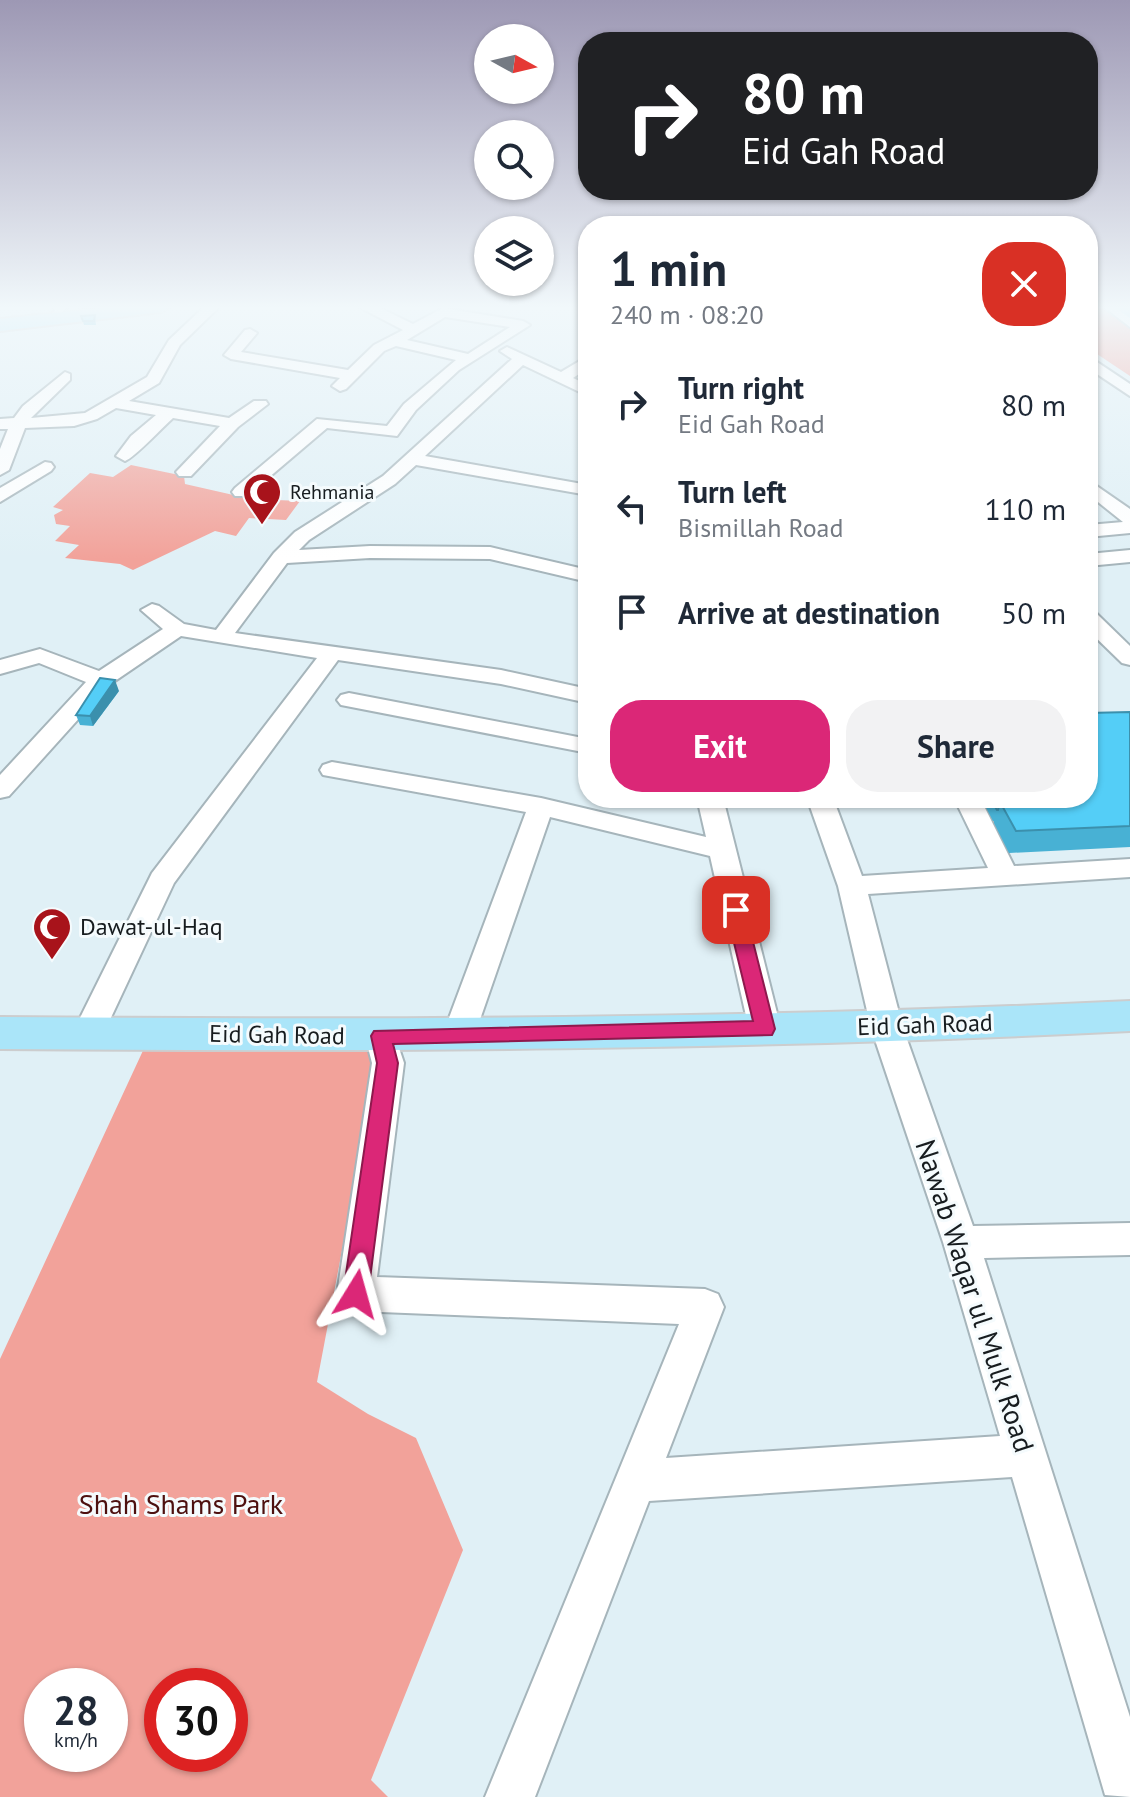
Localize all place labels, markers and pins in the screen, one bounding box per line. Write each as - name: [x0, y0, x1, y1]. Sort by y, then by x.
- mosque icon: Rehmania: [241, 471, 283, 526]
- place label: Rehmania: [290, 479, 374, 505]
- pin: [702, 876, 770, 944]
- mosque icon: Dawat-ul-Haq: [31, 906, 73, 961]
- place label: Dawat-ul-Haq: [80, 911, 223, 942]

